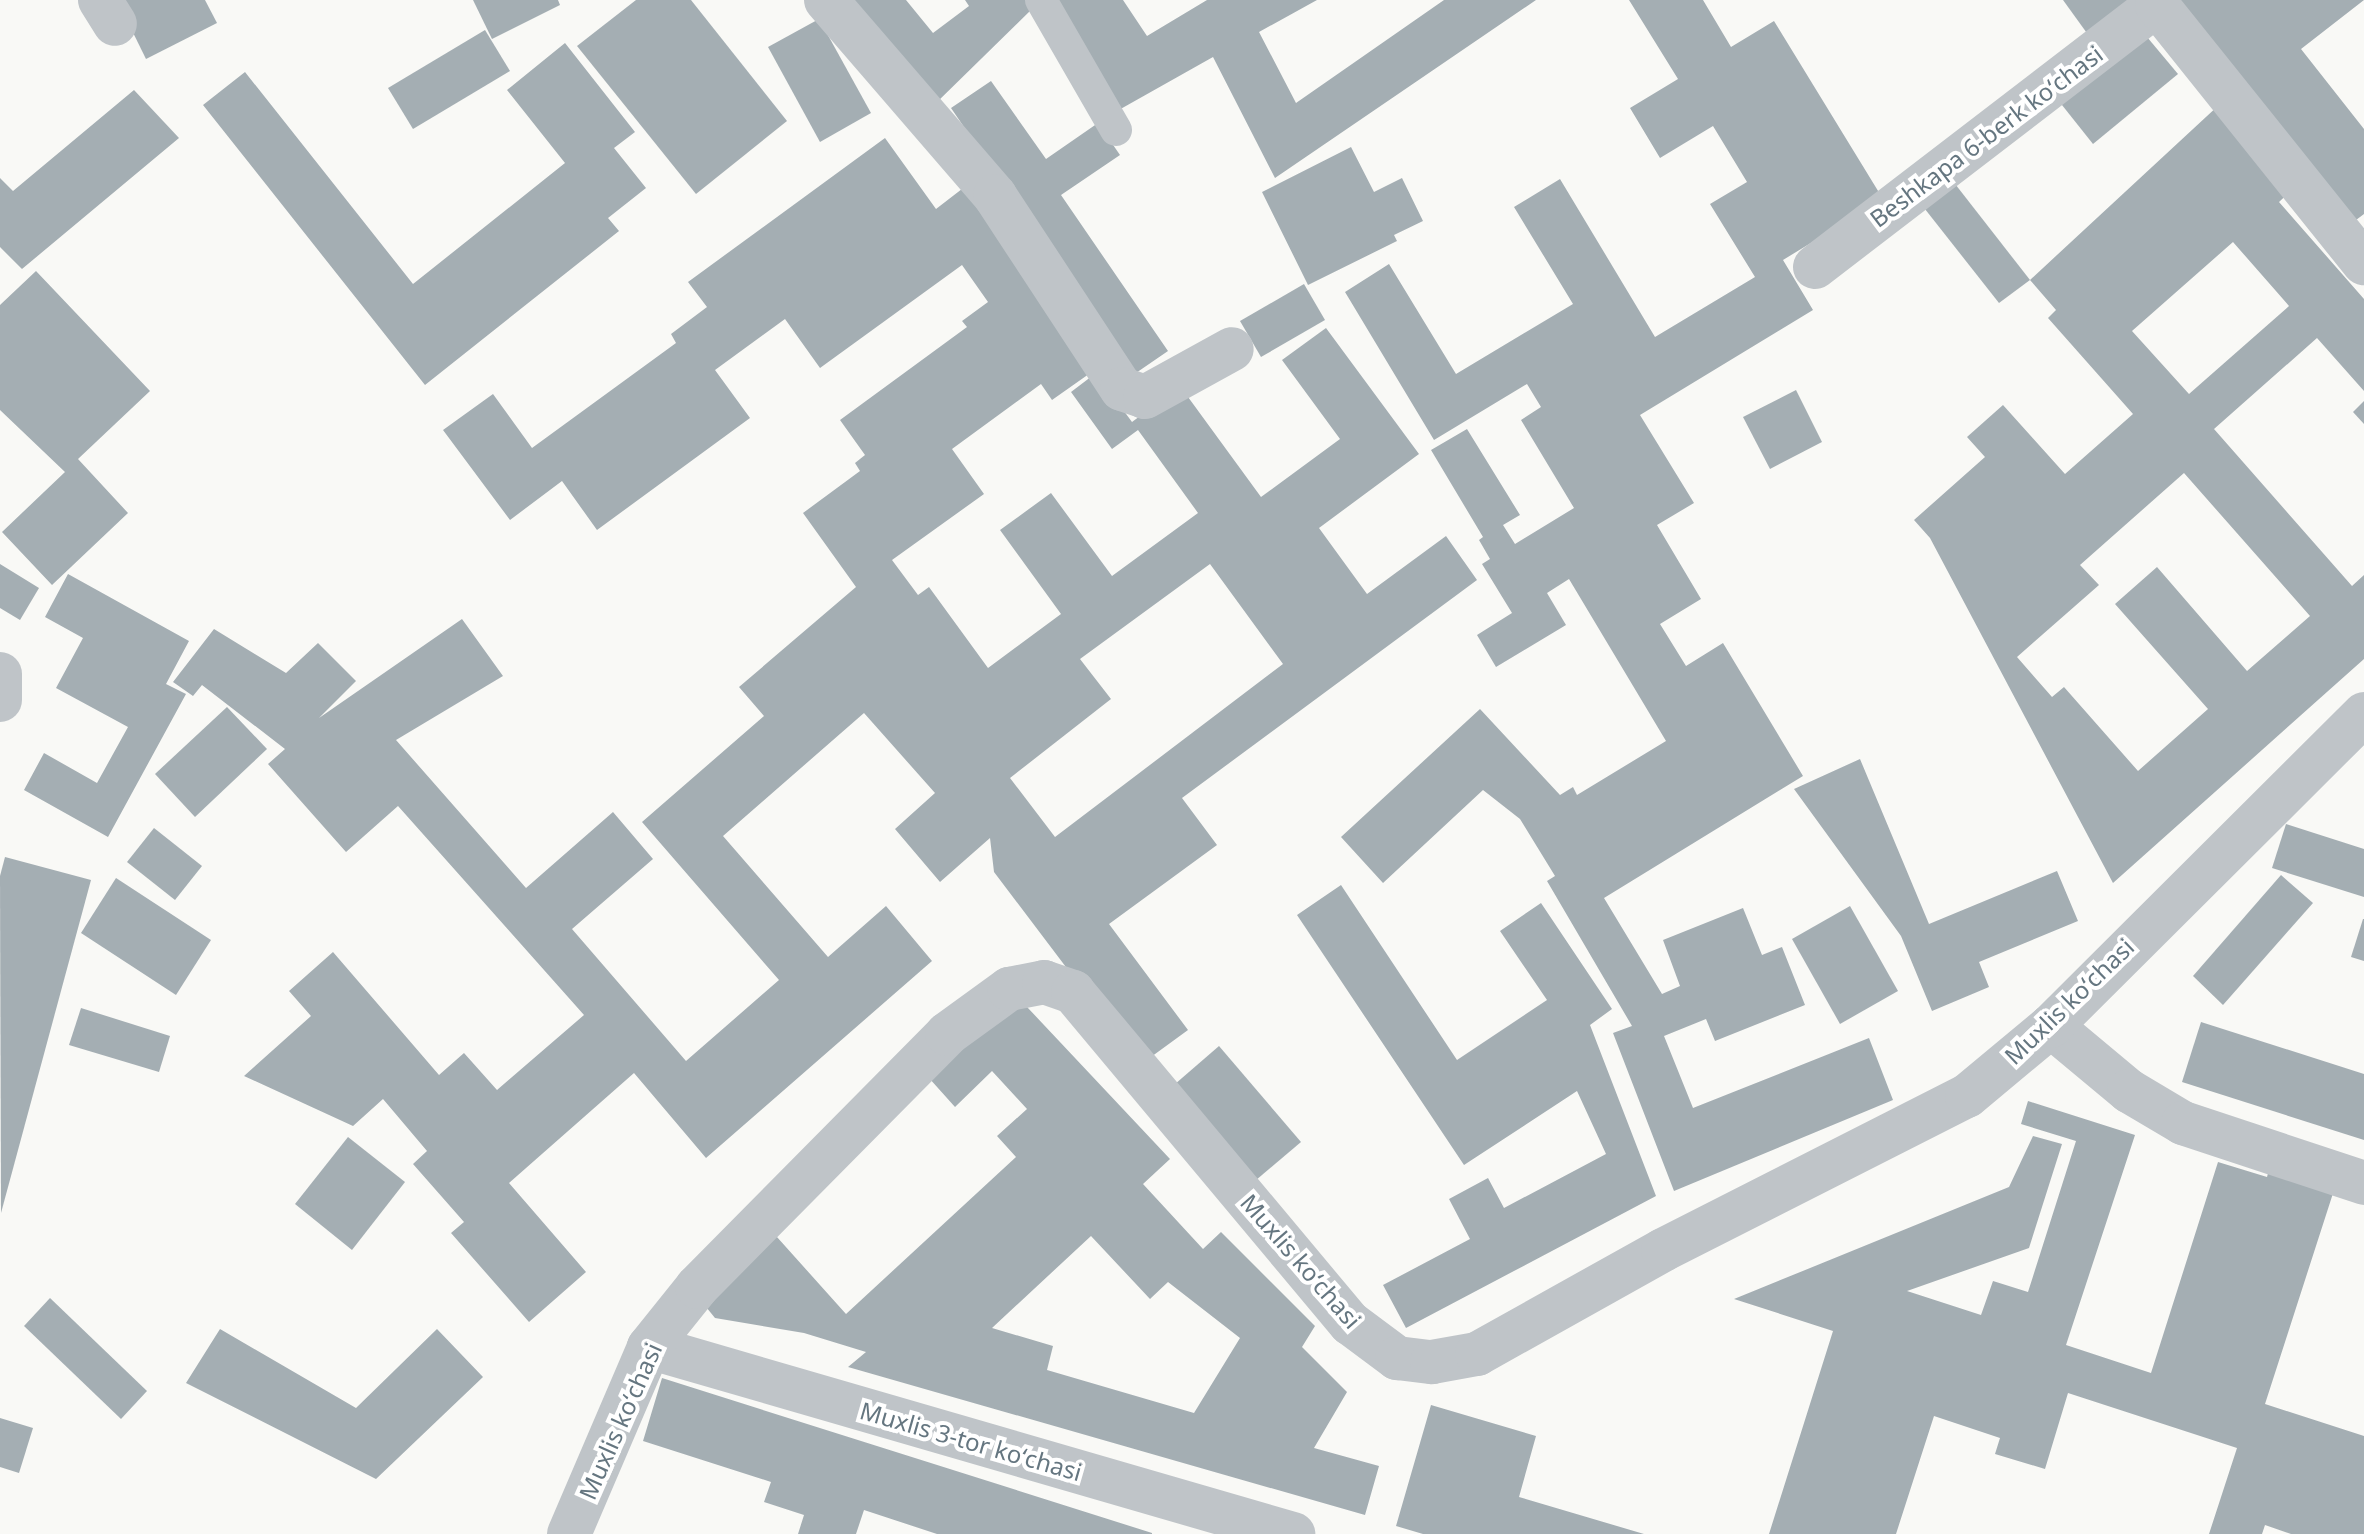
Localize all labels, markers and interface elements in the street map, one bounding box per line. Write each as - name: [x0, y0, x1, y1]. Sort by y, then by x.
- street label: Beshkapa 6-berk koʻchasi: [1864, 39, 2108, 233]
- street label: Muxlis koʻchasi: [1998, 932, 2140, 1070]
- street label: Muxlis koʻchasi: [1235, 1188, 1367, 1334]
- street label: Muxlis koʻchasi: [573, 1338, 667, 1504]
- street label: Muxlis 3-tor koʻchasi: [857, 1396, 1085, 1486]

